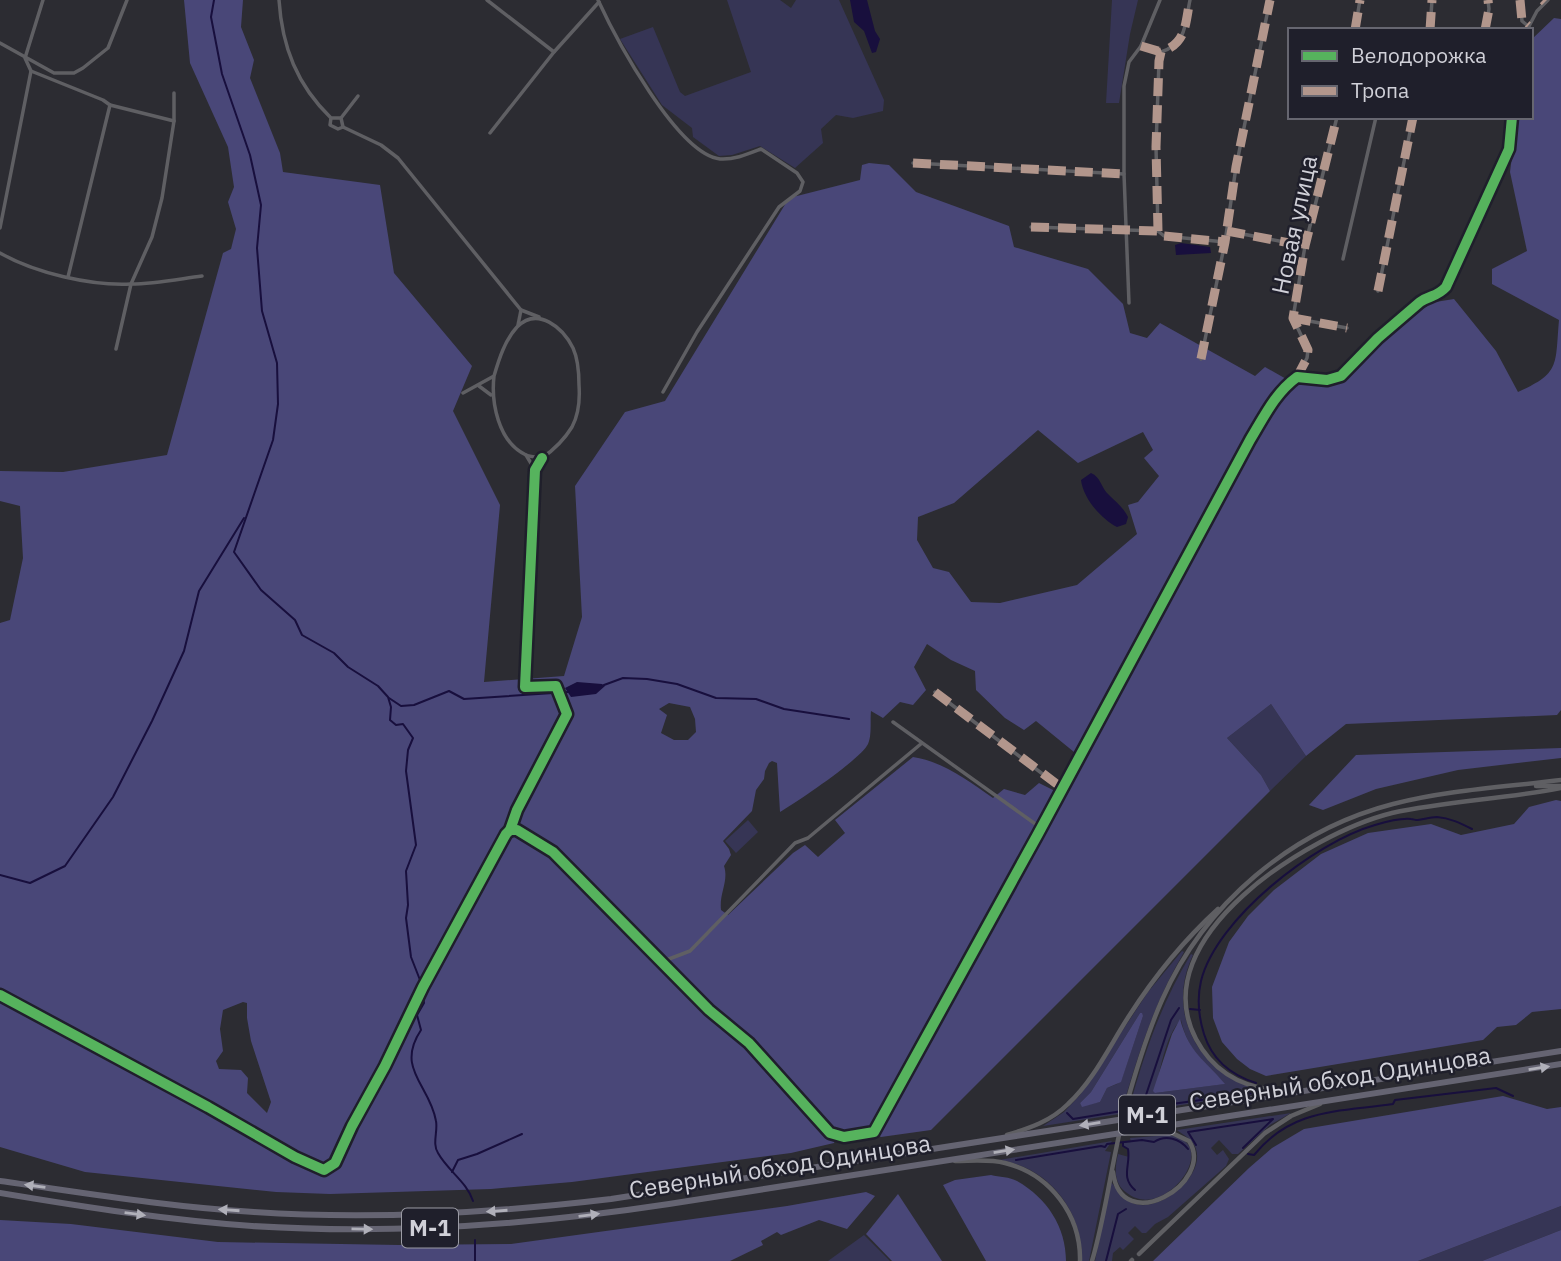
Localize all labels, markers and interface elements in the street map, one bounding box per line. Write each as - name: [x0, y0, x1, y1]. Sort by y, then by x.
- legend: [1288, 28, 1533, 119]
- text: Велодорожка: [1351, 41, 1486, 69]
- text: Тропа: [1351, 76, 1409, 104]
- street label: Новая улица: [1264, 152, 1324, 297]
- street label: Северный обход Одинцова: [1187, 1038, 1493, 1118]
- one-way arrow: [1528, 1062, 1550, 1073]
- road number: М-1: [1119, 1096, 1175, 1134]
- one-way arrow: [1078, 1119, 1100, 1130]
- street label: Северный обход Одинцова: [627, 1126, 933, 1206]
- one-way arrow: [993, 1145, 1015, 1156]
- one-way arrow: [24, 1180, 46, 1191]
- one-way arrow: [218, 1204, 240, 1215]
- one-way arrow: [486, 1206, 508, 1217]
- road number: М-1: [402, 1208, 458, 1247]
- one-way arrow: [125, 1209, 147, 1220]
- one-way arrow: [578, 1210, 600, 1221]
- one-way arrow: [351, 1223, 373, 1235]

